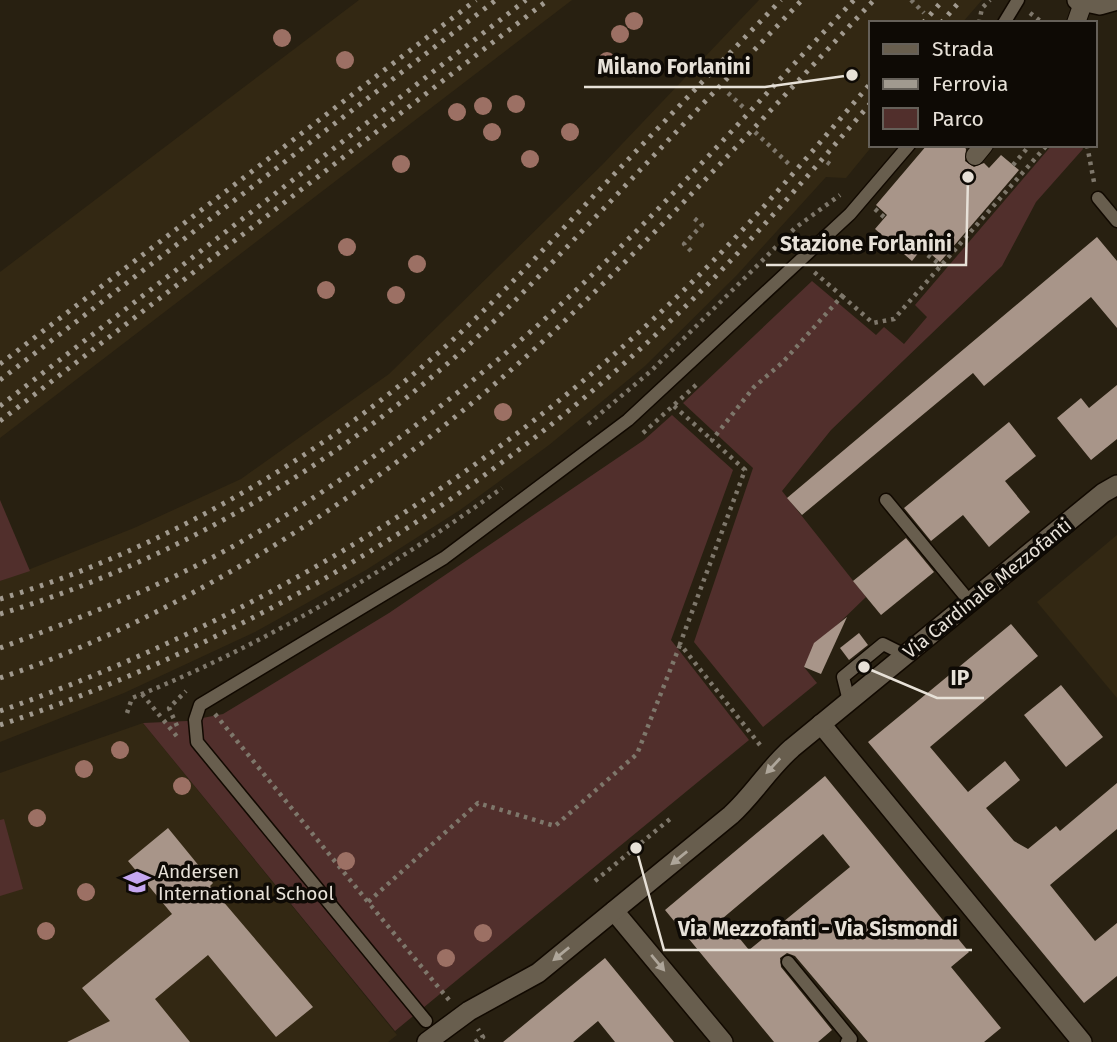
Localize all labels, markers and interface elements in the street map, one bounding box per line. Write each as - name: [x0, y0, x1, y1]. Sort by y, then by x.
- legend: [869, 21, 1096, 147]
- text: Strada: [932, 36, 994, 62]
- callout: Milano Forlanini: [584, 45, 765, 87]
- text: Milano Forlanini: [597, 54, 751, 80]
- text: Ferrovia: [932, 71, 1008, 97]
- text: Parco: [932, 106, 984, 132]
- callout: Stazione Forlanini: [766, 223, 966, 265]
- text: Stazione Forlanini: [780, 231, 952, 257]
- street label: Via Cardinale Mezzofanti: [899, 513, 1076, 663]
- callout: IP: [937, 656, 984, 698]
- text: IP: [951, 665, 970, 691]
- one-way arrow: [765, 757, 781, 774]
- one-way arrow: [670, 851, 688, 866]
- place label: Andersen International School: [158, 860, 334, 905]
- school or university icon: Andersen International School: [122, 867, 152, 897]
- callout: Via Mezzofanti - Via Sismondi: [664, 908, 972, 950]
- text: Via Mezzofanti - Via Sismondi: [677, 916, 958, 942]
- one-way arrow: [553, 947, 571, 962]
- one-way arrow: [650, 955, 665, 972]

